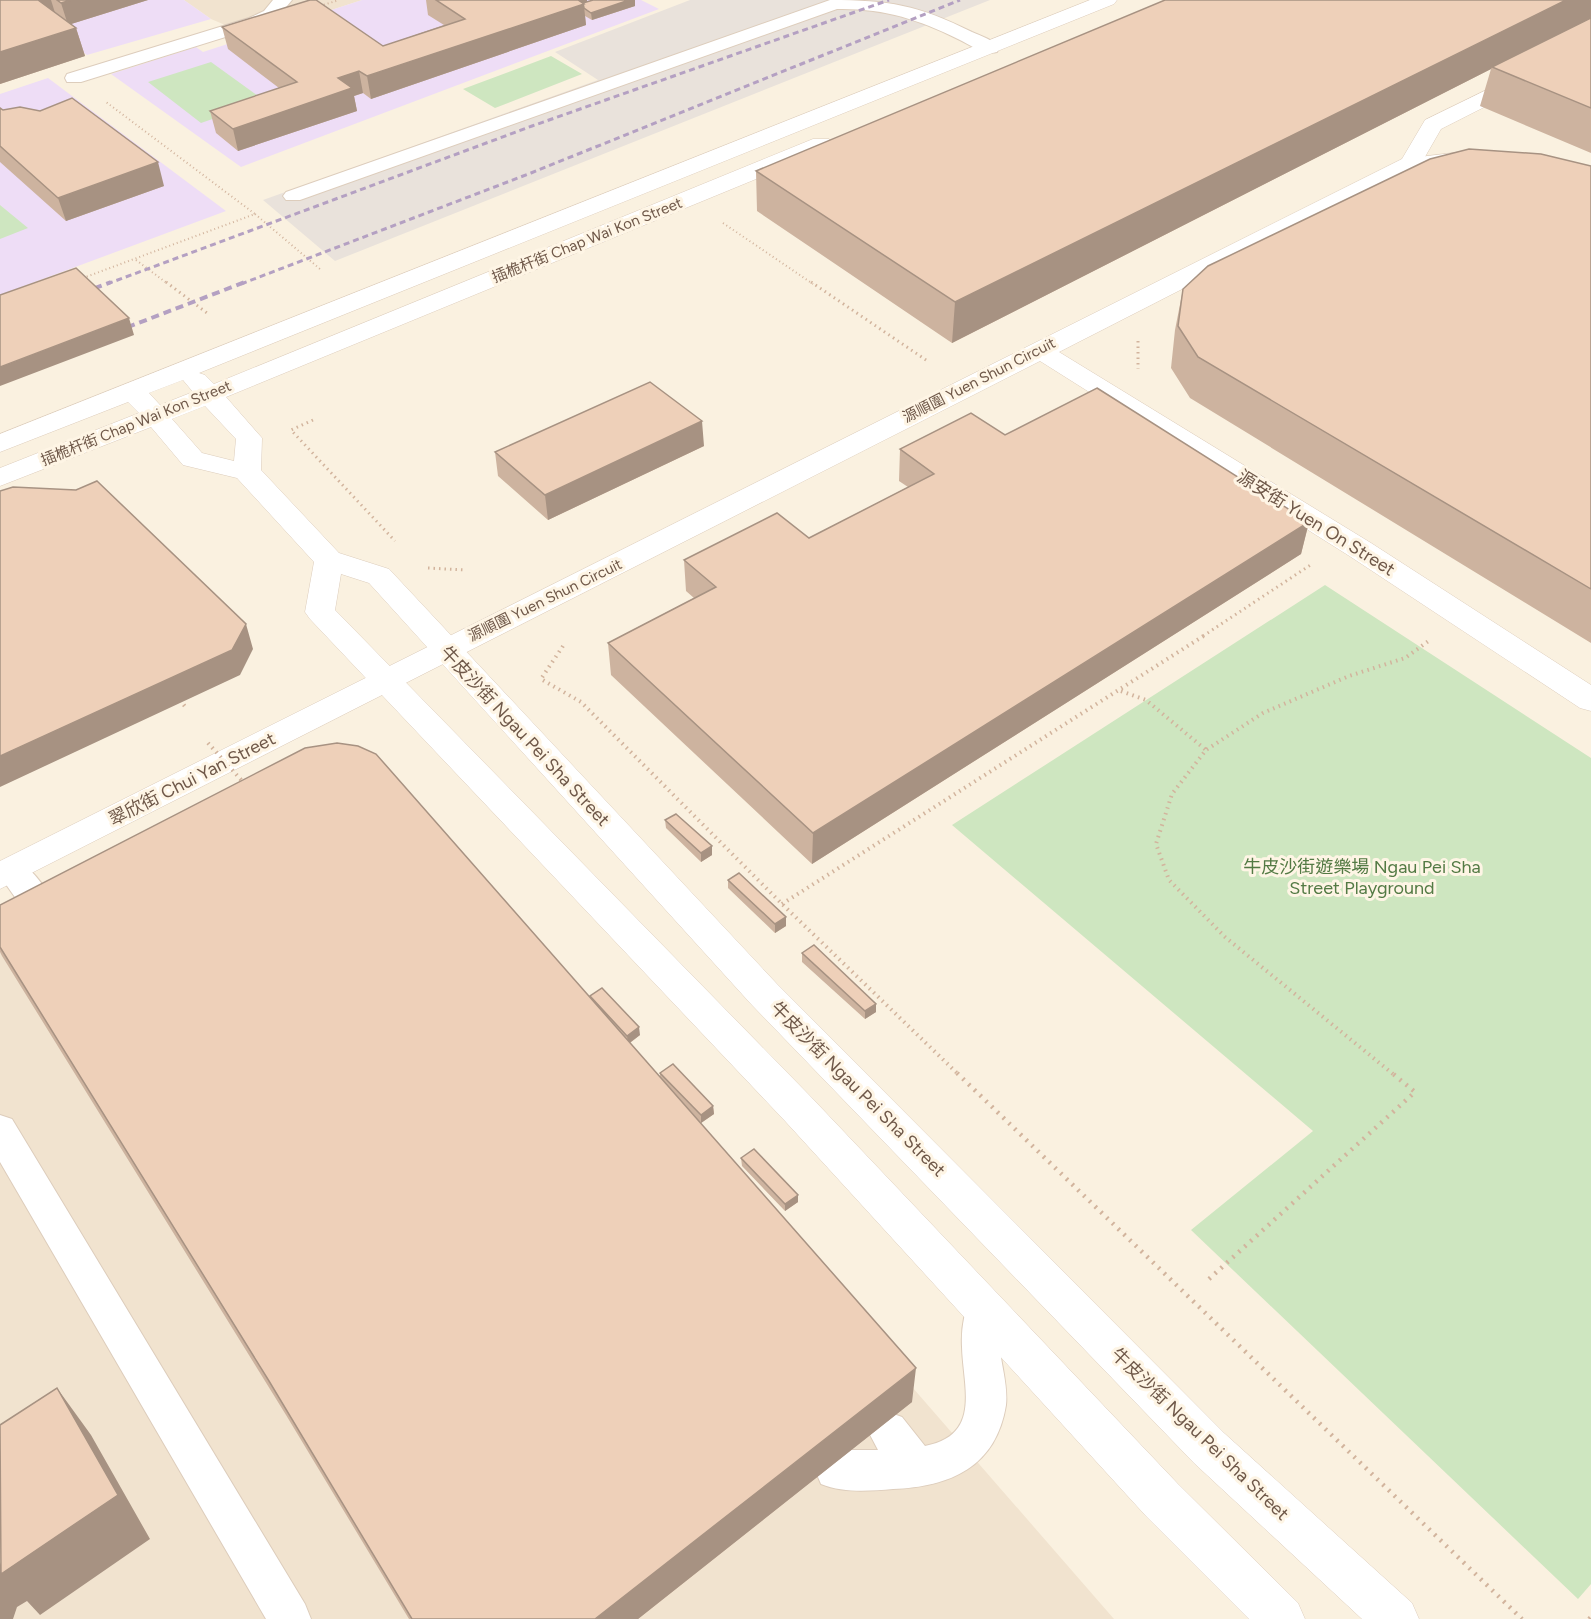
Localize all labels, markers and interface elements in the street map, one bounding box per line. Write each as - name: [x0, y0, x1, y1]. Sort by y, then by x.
- street label: 插桅杆街 Chap Wai Kon Street: [489, 193, 685, 286]
- street label: 源順圍 Yuen Shun Circuit: [900, 333, 1059, 426]
- street label: 插桅杆街 Chap Wai Kon Street: [38, 376, 234, 469]
- street label: 源安街 Yuen On Street: [1233, 465, 1399, 581]
- street label: 源順圍 Yuen Shun Circuit: [465, 555, 625, 645]
- street label: 牛皮沙街 Ngau Pei Sha Street: [436, 641, 614, 831]
- street label: 翠欣街 Chui Yan Street: [105, 727, 279, 831]
- park label: 牛皮沙街遊樂場 Ngau Pei Sha Street Playground: [1243, 856, 1481, 899]
- street label: 牛皮沙街 Ngau Pei Sha Street: [766, 997, 950, 1181]
- street label: 牛皮沙街 Ngau Pei Sha Street: [1107, 1343, 1294, 1525]

